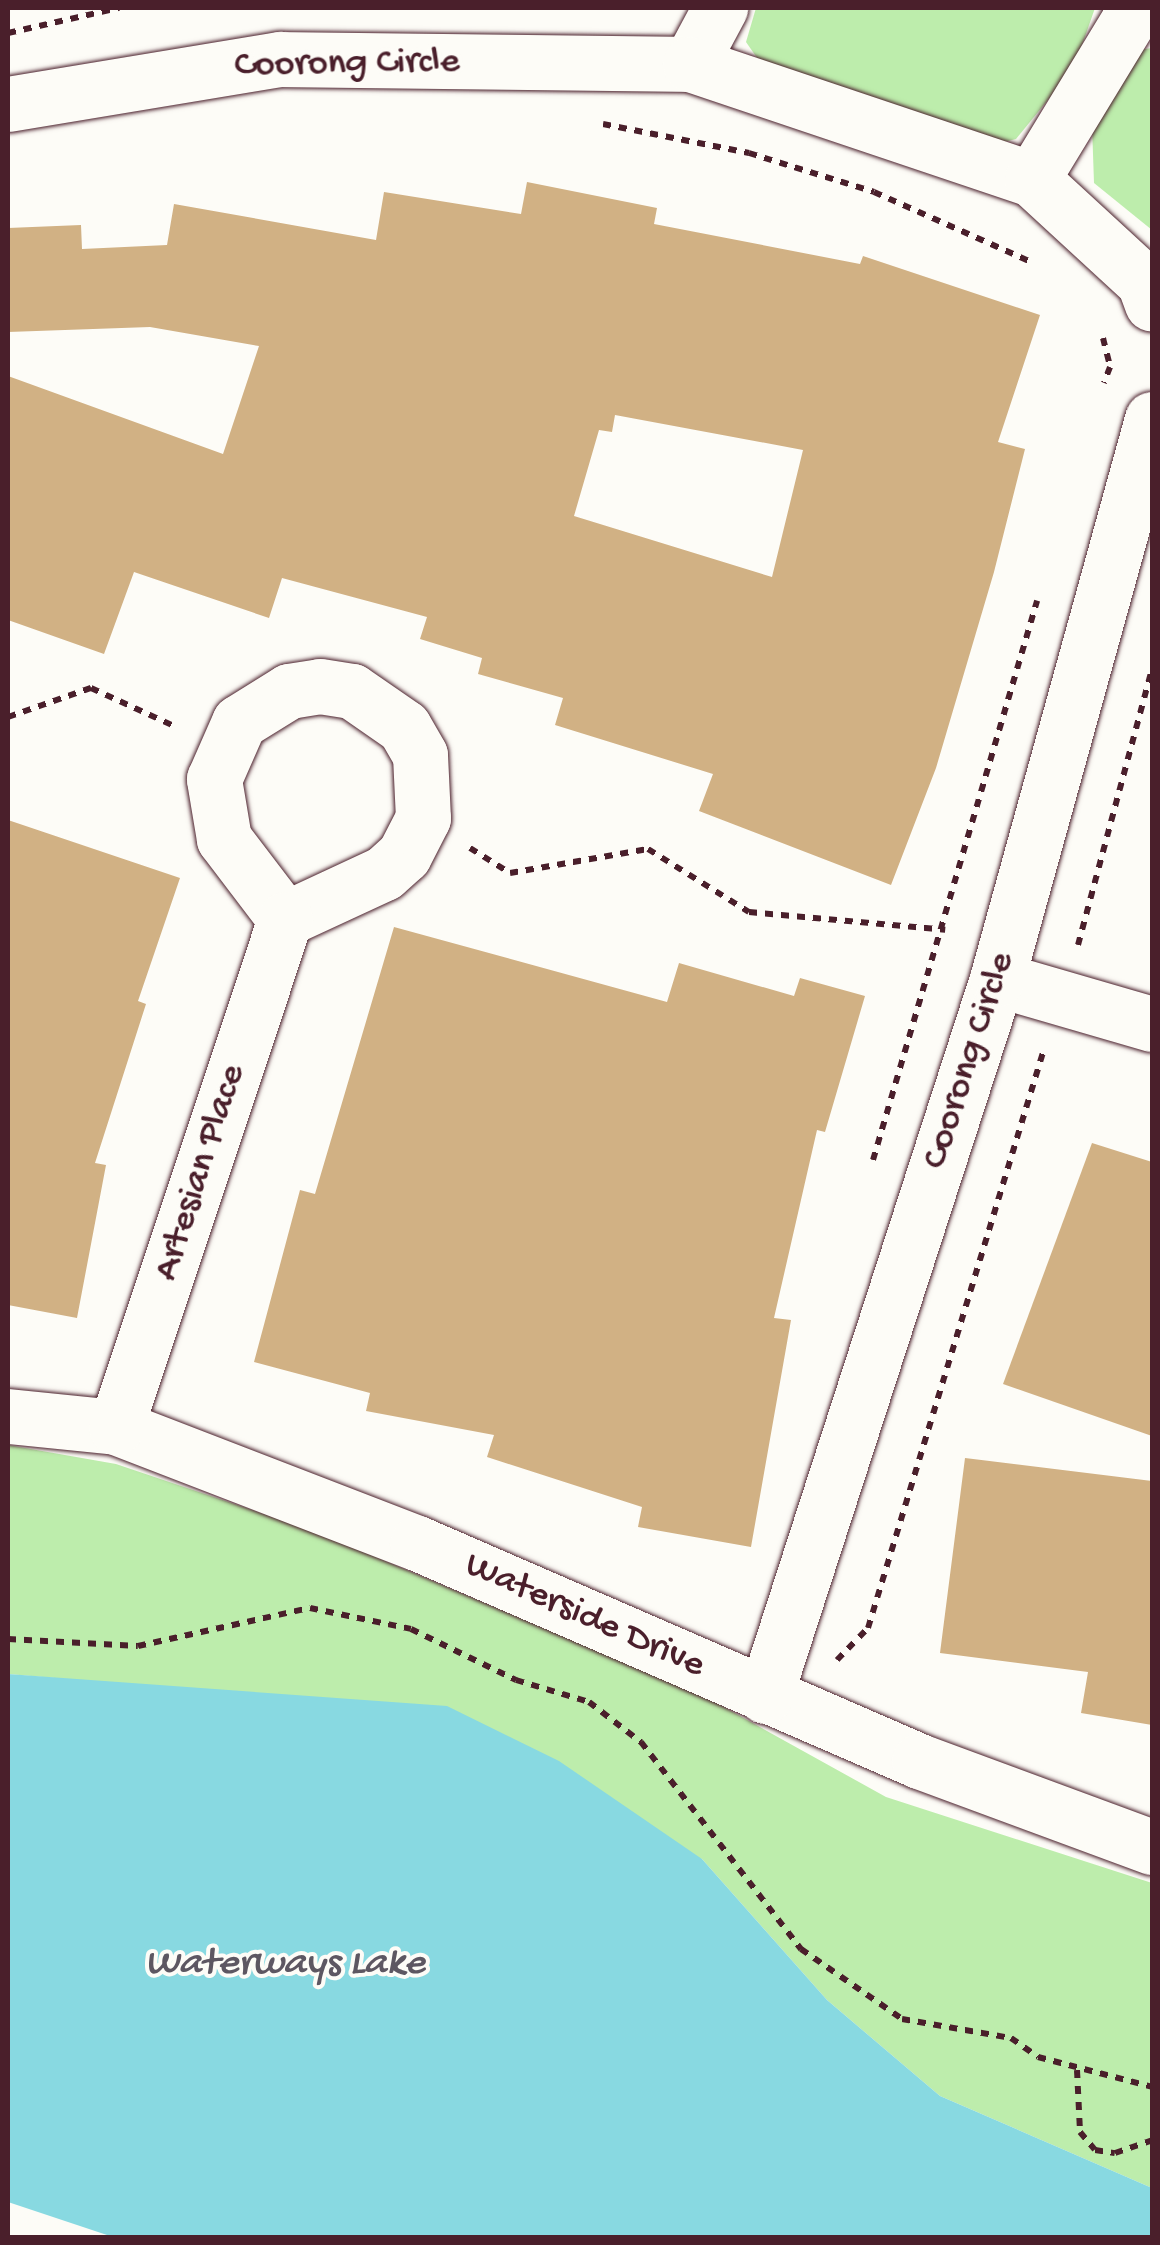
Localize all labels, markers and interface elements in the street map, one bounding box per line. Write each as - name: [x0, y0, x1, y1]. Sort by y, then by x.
- street label: Coorong Circle: [234, 40, 460, 90]
- street label: Coorong Circle: [914, 947, 1026, 1175]
- street label: Artesian Place: [145, 1059, 257, 1287]
- street label: Waterside Drive: [457, 1544, 711, 1690]
- water label: Waterways Lake: [145, 1941, 425, 1989]

